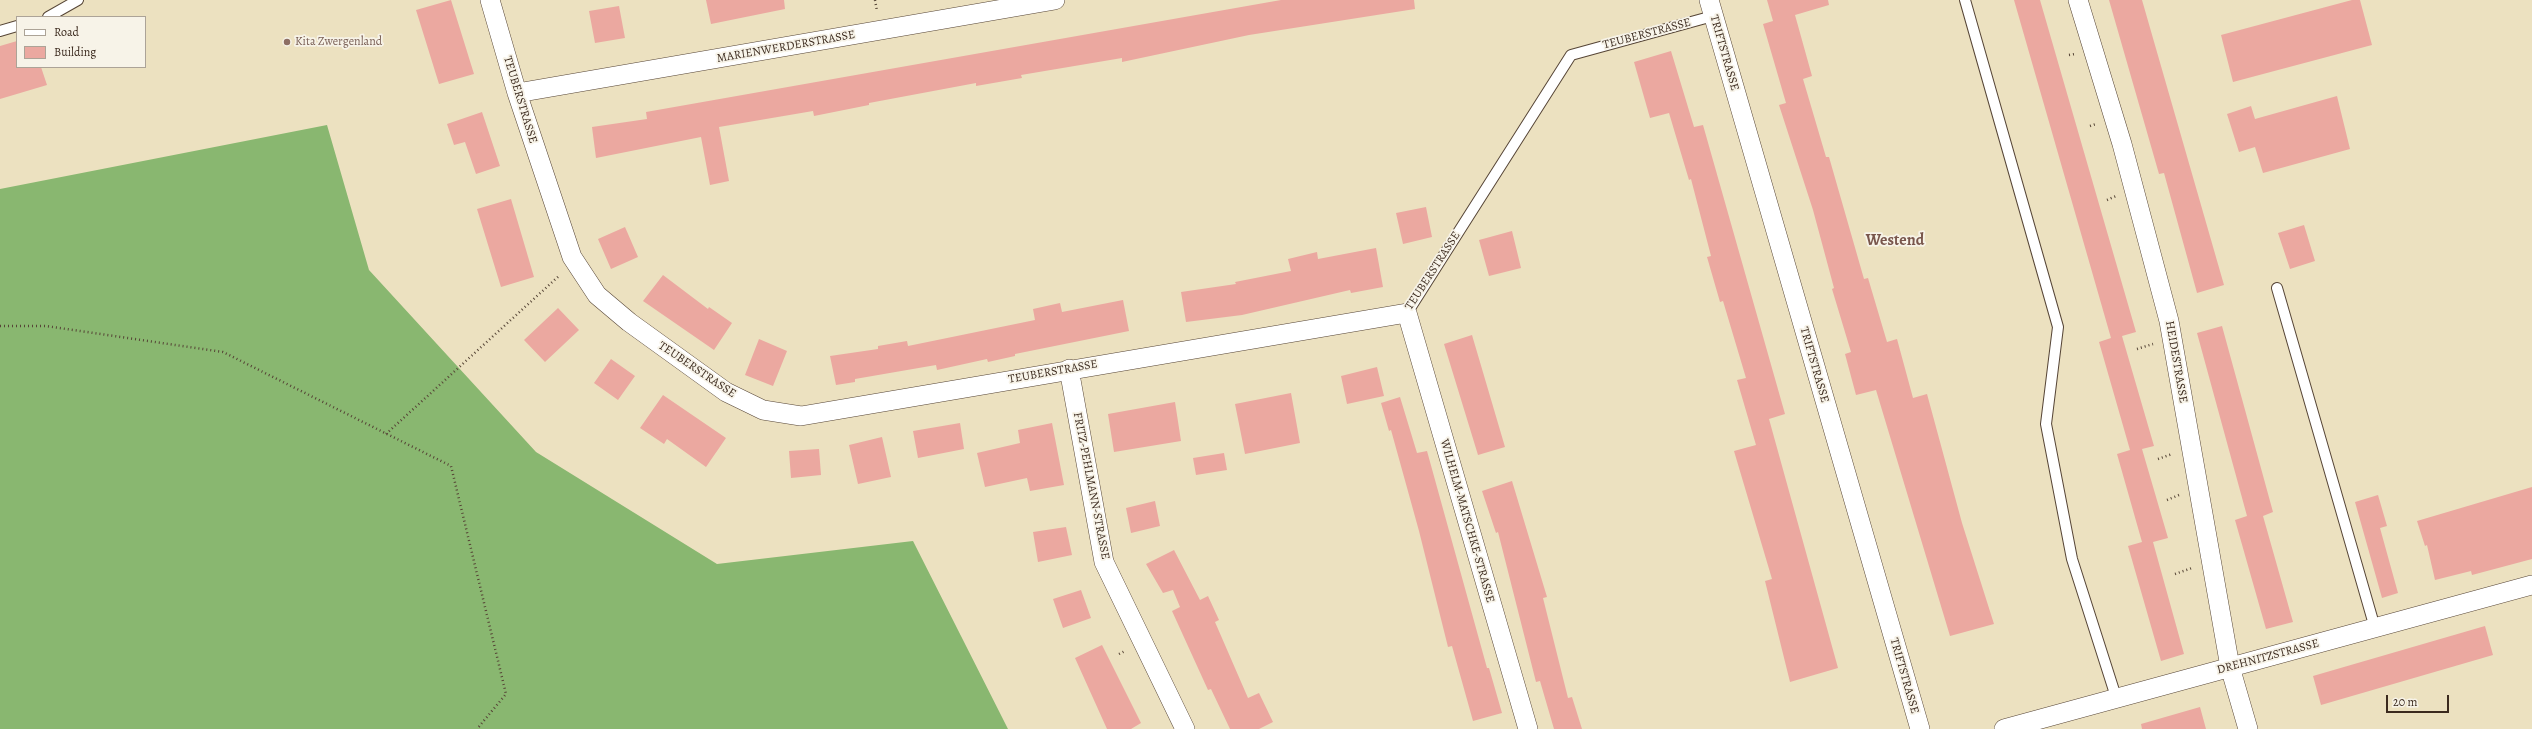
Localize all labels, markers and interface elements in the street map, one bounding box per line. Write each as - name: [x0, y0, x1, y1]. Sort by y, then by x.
- street label: TRIFTSTRASSE: [1706, 14, 1742, 92]
- street label: TEUBERSTRASSE: [1601, 15, 1693, 53]
- legend: [16, 16, 146, 68]
- text: Road: [54, 24, 79, 40]
- street label: MARIENWERDERSTRASSE: [716, 28, 856, 66]
- place label: Kita Zwergenland: [295, 35, 382, 49]
- marker: Kita Zwergenland: [282, 37, 292, 47]
- text: Building: [54, 44, 96, 60]
- street label: TEUBERSTRASSE: [500, 55, 540, 145]
- street label: TEUBERSTRASSE: [1402, 229, 1464, 313]
- district label: Westend: [1866, 231, 1924, 251]
- street label: HEIDESTRASSE: [2162, 320, 2190, 404]
- street label: TRIFTSTRASSE: [1796, 326, 1832, 404]
- street label: TEUBERSTRASSE: [655, 339, 739, 401]
- street label: TEUBERSTRASSE: [1007, 357, 1099, 387]
- street label: FRITZ-PEHLMANN-STRASSE: [1070, 411, 1112, 561]
- street label: WILHELM-MATSCHKE-STRASSE: [1437, 437, 1497, 605]
- street label: DREHNITZSTRASSE: [2215, 636, 2321, 678]
- street label: TRIFTSTRASSE: [1886, 637, 1922, 715]
- scale bar: [2388, 687, 2451, 713]
- text: 20 m: [2393, 694, 2417, 710]

